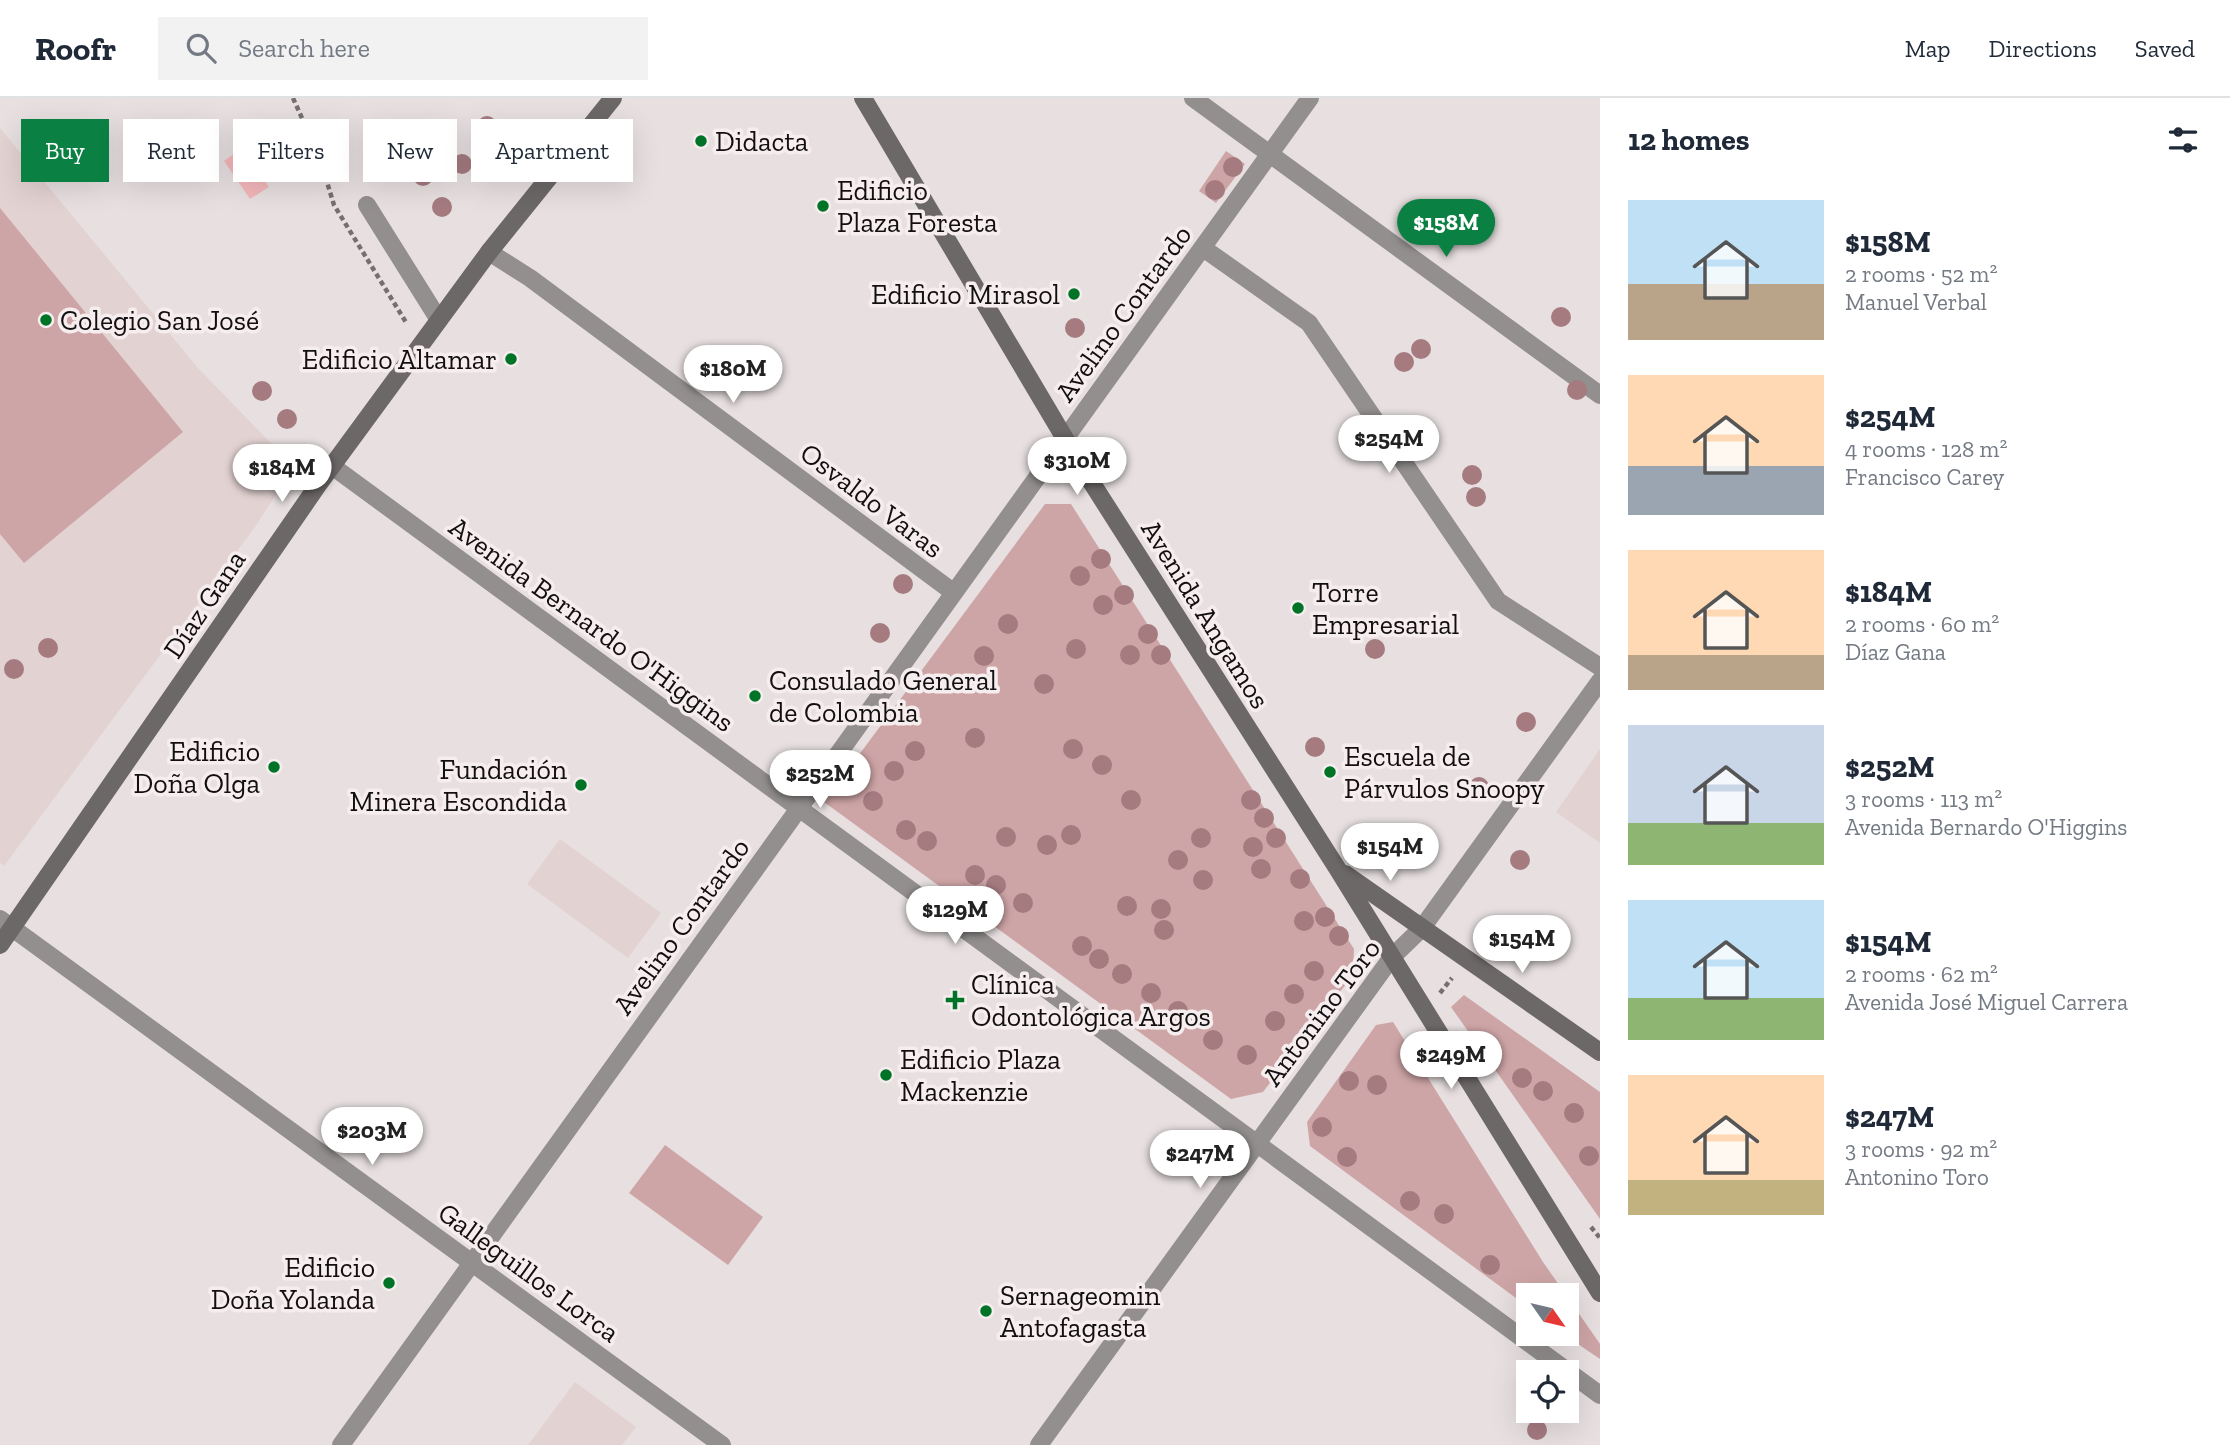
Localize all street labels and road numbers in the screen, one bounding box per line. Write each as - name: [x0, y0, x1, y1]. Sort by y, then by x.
- street label: Avelino Contardo: [1048, 219, 1198, 408]
- street label: Osvaldo Varas: [794, 436, 950, 565]
- street label: Avenida Bernardo O'Higgins: [443, 510, 740, 739]
- street label: Avenida Angamos: [1134, 514, 1277, 715]
- street label: Díaz Gana: [156, 544, 253, 664]
- street label: Avelino Contardo: [606, 832, 756, 1021]
- street label: Antonino Toro: [1256, 932, 1387, 1092]
- street label: Galleguillos Lorca: [432, 1196, 626, 1349]

